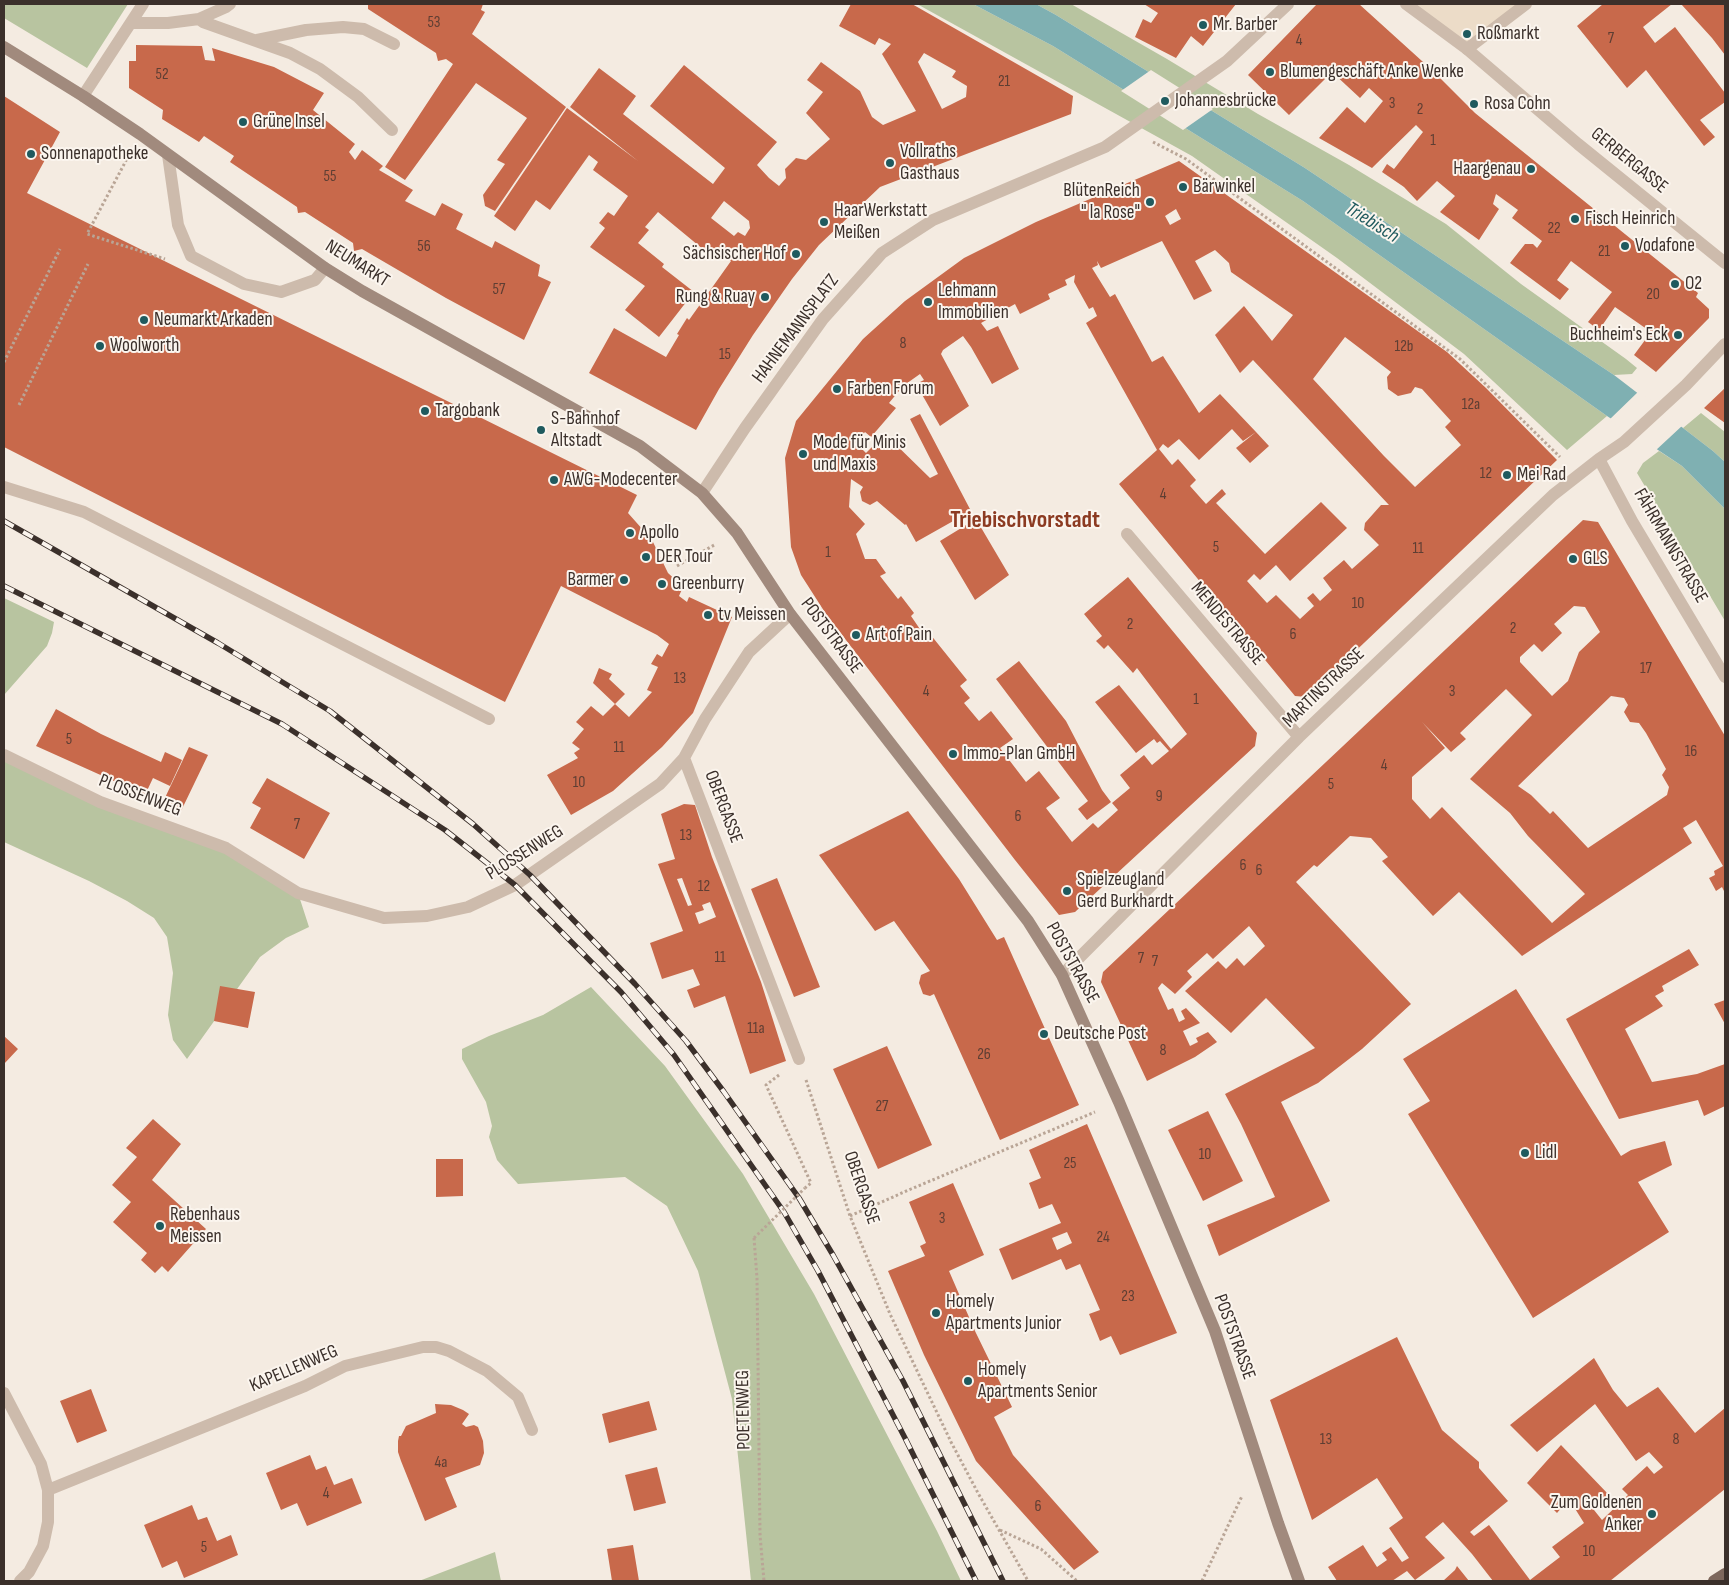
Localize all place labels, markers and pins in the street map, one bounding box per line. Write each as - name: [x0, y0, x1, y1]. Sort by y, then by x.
- place label: Mr. Barber: [1213, 14, 1278, 36]
- marker: Mr. Barber: [1197, 19, 1209, 31]
- place label: Roßmarkt: [1477, 23, 1539, 45]
- marker: Roßmarkt: [1461, 28, 1473, 40]
- place label: Blumengeschäft Anke Wenke: [1280, 61, 1464, 83]
- marker: Blumengeschäft Anke Wenke: [1264, 66, 1276, 78]
- place label: Johannesbrücke: [1175, 90, 1276, 112]
- place label: Rosa Cohn: [1484, 93, 1551, 115]
- marker: Johannesbrücke: [1159, 95, 1171, 107]
- marker: Rosa Cohn: [1468, 98, 1480, 110]
- place label: Grüne Insel: [253, 111, 325, 133]
- marker: Grüne Insel: [237, 116, 249, 128]
- place label: Vollraths Gasthaus: [900, 141, 960, 185]
- place label: Sonnenapotheke: [41, 143, 148, 165]
- marker: Sonnenapotheke: [25, 148, 37, 160]
- marker: Vollraths Gasthaus: [884, 157, 896, 169]
- place label: Haargenau: [1453, 158, 1521, 180]
- marker: Haargenau: [1525, 163, 1537, 175]
- place label: Bärwinkel: [1193, 176, 1255, 198]
- place label: BlütenReich " la Rose": [1063, 180, 1140, 224]
- marker: Bärwinkel: [1177, 181, 1189, 193]
- marker: BlütenReich " la Rose": [1144, 196, 1156, 208]
- place label: HaarWerkstatt Meißen: [834, 200, 927, 244]
- place label: Fisch Heinrich: [1585, 208, 1675, 230]
- marker: Fisch Heinrich: [1569, 213, 1581, 225]
- marker: HaarWerkstatt Meißen: [818, 216, 830, 228]
- place label: Vodafone: [1635, 235, 1695, 257]
- marker: Vodafone: [1619, 240, 1631, 252]
- place label: Sächsischer Hof: [683, 243, 786, 265]
- marker: Sächsischer Hof: [790, 248, 802, 260]
- place label: O2: [1685, 273, 1702, 295]
- marker: O2: [1669, 278, 1681, 290]
- place label: Lehmann Immobilien: [938, 280, 1009, 324]
- place label: Rung & Ruay: [676, 286, 755, 308]
- marker: Rung & Ruay: [759, 291, 771, 303]
- marker: Lehmann Immobilien: [922, 296, 934, 308]
- place label: Neumarkt Arkaden: [154, 309, 273, 331]
- marker: Neumarkt Arkaden: [138, 314, 150, 326]
- place label: Buchheim's Eck: [1570, 324, 1668, 346]
- marker: Buchheim's Eck: [1672, 329, 1684, 341]
- place label: Woolworth: [110, 335, 179, 357]
- marker: Woolworth: [94, 340, 106, 352]
- place label: Farben Forum: [847, 378, 934, 400]
- marker: Farben Forum: [831, 383, 843, 395]
- place label: Targobank: [435, 400, 500, 422]
- marker: Targobank: [419, 405, 431, 417]
- place label: S-Bahnhof Altstadt: [551, 408, 620, 452]
- marker: S-Bahnhof Altstadt: [535, 424, 547, 436]
- place label: Mode für Minis und Maxis: [813, 432, 906, 476]
- marker: Mode für Minis und Maxis: [797, 448, 809, 460]
- place label: Mei Rad: [1517, 464, 1566, 486]
- place label: AWG-Modecenter: [564, 469, 677, 491]
- marker: Mei Rad: [1501, 469, 1513, 481]
- marker: AWG-Modecenter: [548, 474, 560, 486]
- place label: Apollo: [640, 522, 679, 544]
- marker: Apollo: [624, 527, 636, 539]
- place label: DER Tour: [656, 546, 713, 568]
- place label: GLS: [1583, 548, 1608, 570]
- marker: DER Tour: [640, 551, 652, 563]
- marker: GLS: [1567, 553, 1579, 565]
- place label: Barmer: [567, 569, 614, 591]
- place label: Greenburry: [672, 573, 744, 595]
- marker: Barmer: [618, 574, 630, 586]
- marker: Greenburry: [656, 578, 668, 590]
- place label: tv Meissen: [718, 604, 786, 626]
- marker: tv Meissen: [702, 609, 714, 621]
- place label: Art of Pain: [866, 624, 932, 646]
- marker: Art of Pain: [850, 629, 862, 641]
- place label: Immo-Plan GmbH: [963, 743, 1075, 765]
- marker: Immo-Plan GmbH: [947, 748, 959, 760]
- place label: Spielzeugland Gerd Burkhardt: [1077, 869, 1174, 913]
- marker: Spielzeugland Gerd Burkhardt: [1061, 885, 1073, 897]
- place label: Deutsche Post: [1054, 1023, 1146, 1045]
- marker: Deutsche Post: [1038, 1028, 1050, 1040]
- place label: Lidl: [1535, 1142, 1557, 1164]
- marker: Lidl: [1519, 1147, 1531, 1159]
- place label: Rebenhaus Meissen: [170, 1204, 240, 1248]
- marker: Rebenhaus Meissen: [154, 1220, 166, 1232]
- place label: Homely Apartments Junior: [946, 1291, 1062, 1335]
- marker: Homely Apartments Junior: [930, 1307, 942, 1319]
- place label: Homely Apartments Senior: [978, 1359, 1098, 1403]
- marker: Homely Apartments Senior: [962, 1375, 974, 1387]
- place label: Zum Goldenen Anker: [1551, 1492, 1642, 1536]
- marker: Zum Goldenen Anker: [1646, 1508, 1658, 1520]

